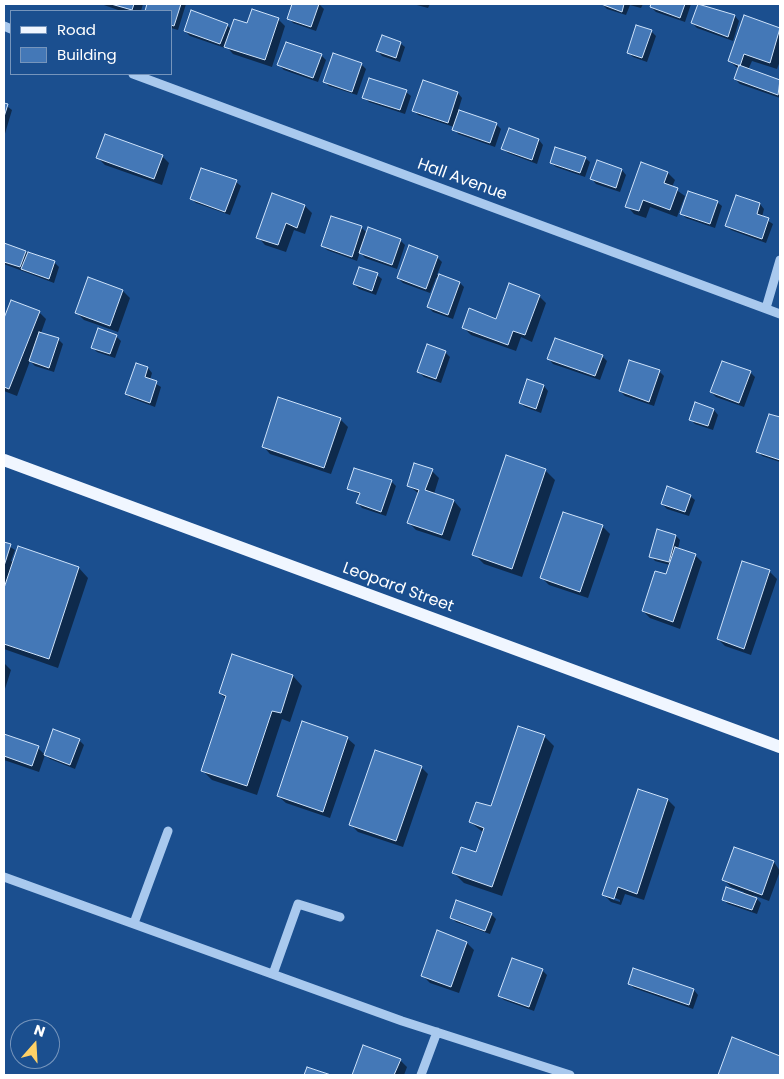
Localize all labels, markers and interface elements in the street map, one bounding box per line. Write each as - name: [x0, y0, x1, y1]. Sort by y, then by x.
- legend: [10, 10, 172, 75]
- text: Road: [57, 19, 96, 40]
- text: Building: [57, 44, 117, 65]
- street label: Hall Avenue: [414, 155, 510, 205]
- street label: Leopard Street: [340, 559, 456, 617]
- north arrow: [10, 1019, 60, 1069]
- text: N: [31, 1020, 48, 1042]

